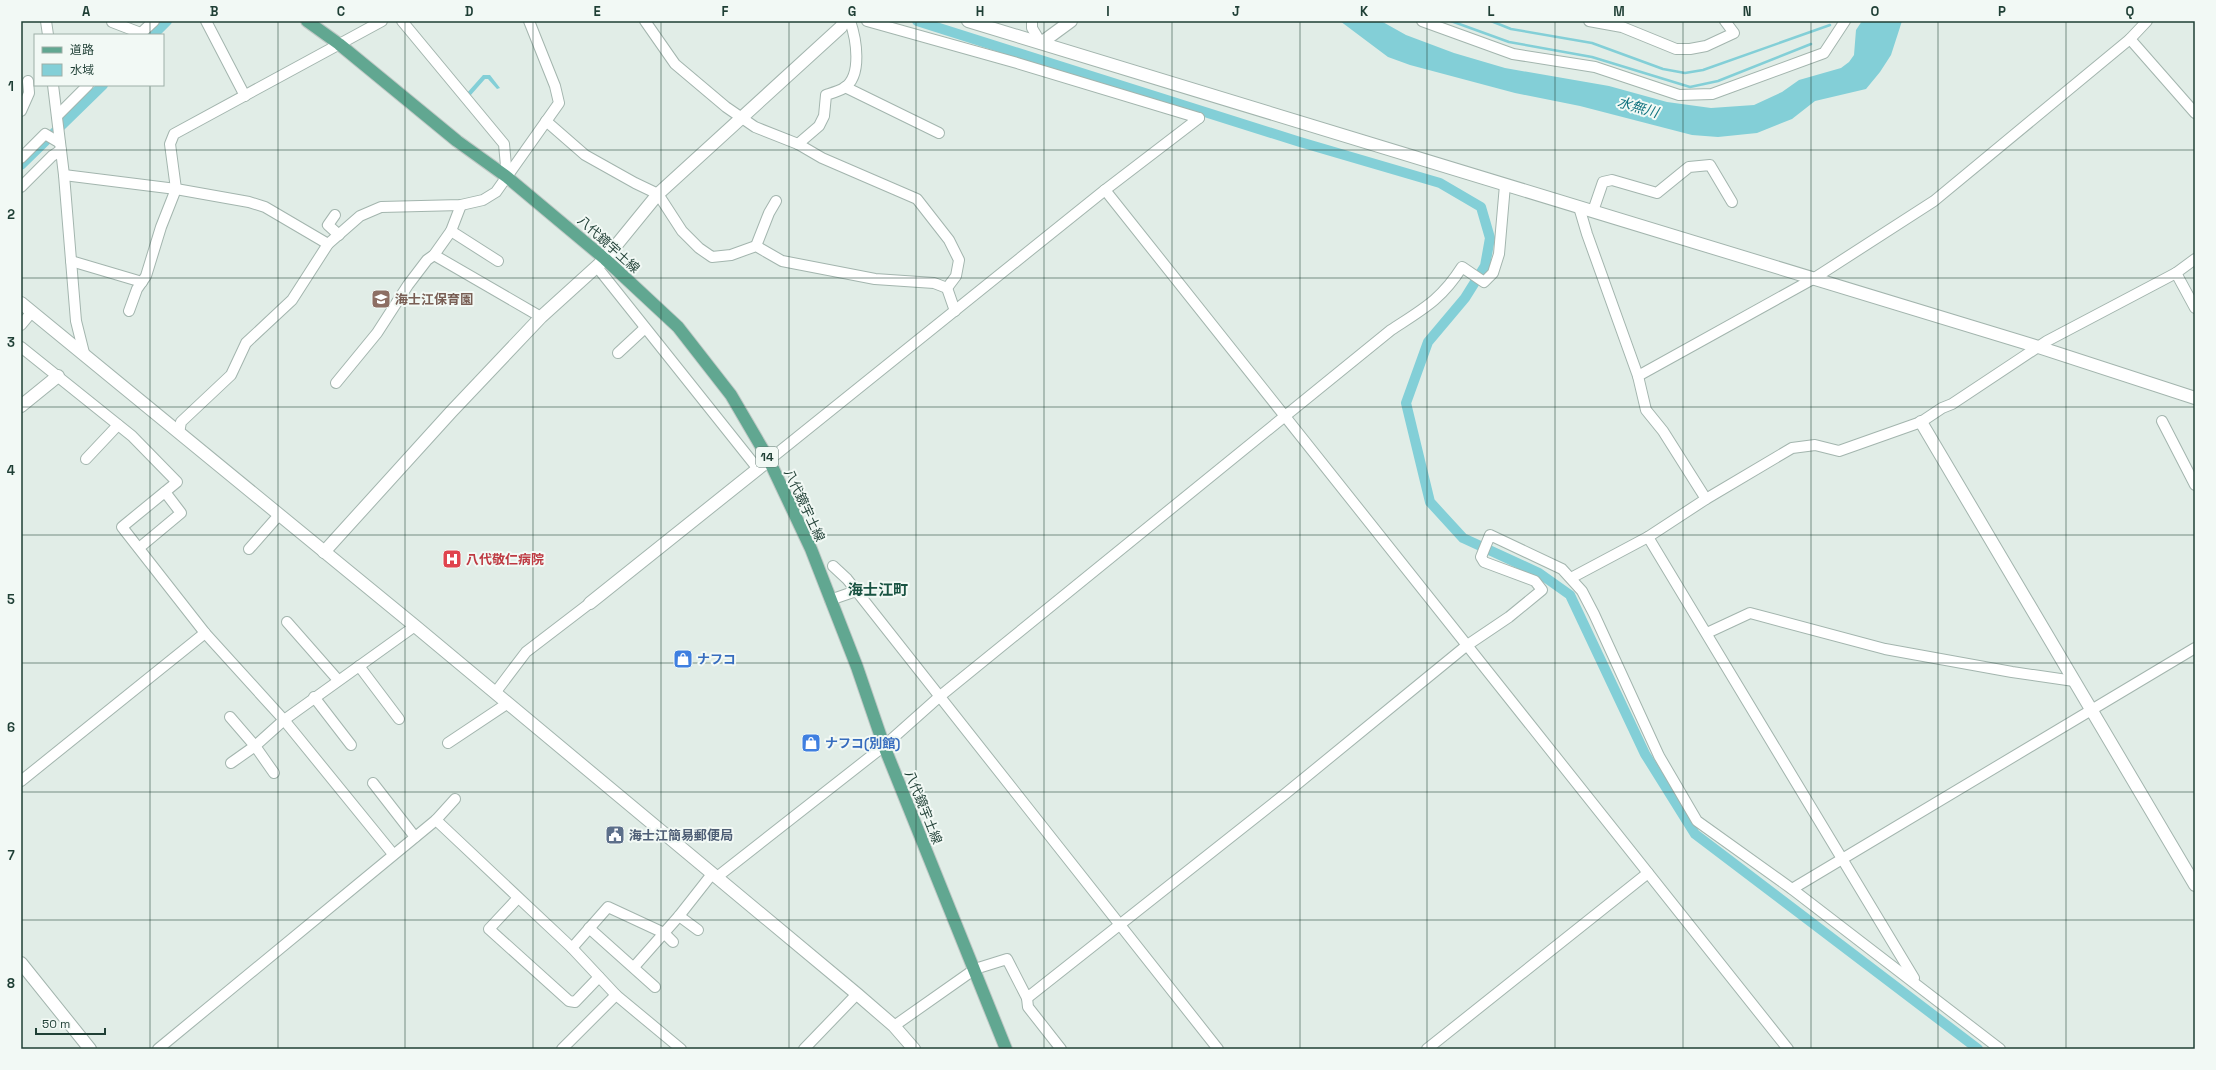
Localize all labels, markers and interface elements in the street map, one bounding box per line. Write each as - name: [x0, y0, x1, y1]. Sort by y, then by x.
- text: A: [82, 3, 91, 20]
- text: B: [210, 3, 219, 20]
- text: C: [337, 3, 345, 20]
- text: D: [465, 3, 474, 20]
- text: E: [593, 3, 601, 20]
- text: F: [722, 3, 729, 20]
- text: G: [848, 3, 856, 20]
- text: H: [976, 3, 984, 20]
- text: I: [1106, 3, 1110, 20]
- text: J: [1232, 3, 1240, 20]
- text: K: [1360, 3, 1369, 20]
- text: L: [1487, 3, 1495, 20]
- text: M: [1613, 3, 1625, 20]
- text: N: [1743, 3, 1751, 20]
- text: O: [1871, 3, 1880, 20]
- text: P: [1998, 3, 2006, 20]
- text: Q: [2126, 3, 2135, 20]
- legend: [34, 34, 164, 86]
- text: 道路: [70, 42, 94, 58]
- text: 水域: [70, 62, 94, 78]
- text: 1: [8, 78, 14, 95]
- water label: 水無川: [1615, 93, 1663, 122]
- text: 2: [7, 206, 15, 223]
- street label: 八代鏡宇土線: [574, 212, 643, 277]
- school or university icon: 海士江保育園: [370, 288, 392, 310]
- place label: 海士江保育園: [395, 291, 473, 308]
- text: 3: [7, 334, 15, 351]
- road number: 14: [756, 447, 778, 467]
- text: 4: [7, 462, 15, 479]
- street label: 八代鏡宇土線: [780, 466, 829, 544]
- hospital icon: 八代敬仁病院: [441, 548, 463, 570]
- place label: 八代敬仁病院: [466, 551, 544, 568]
- district label: 海士江町: [848, 580, 908, 599]
- text: 5: [7, 591, 15, 608]
- shop icon: ナフコ: [672, 648, 694, 670]
- place label: ナフコ: [697, 651, 736, 668]
- text: 6: [7, 719, 15, 736]
- shop icon: ナフコ(別館): [800, 732, 822, 754]
- place label: ナフコ(別館): [825, 735, 900, 752]
- street label: 八代鏡宇土線: [901, 768, 946, 847]
- public building icon: 海士江簡易郵便局: [604, 824, 626, 846]
- place label: 海士江簡易郵便局: [629, 827, 733, 844]
- text: 7: [7, 847, 15, 864]
- text: 8: [7, 975, 15, 992]
- scale bar: [36, 1010, 105, 1036]
- text: 50 m: [42, 1016, 70, 1032]

